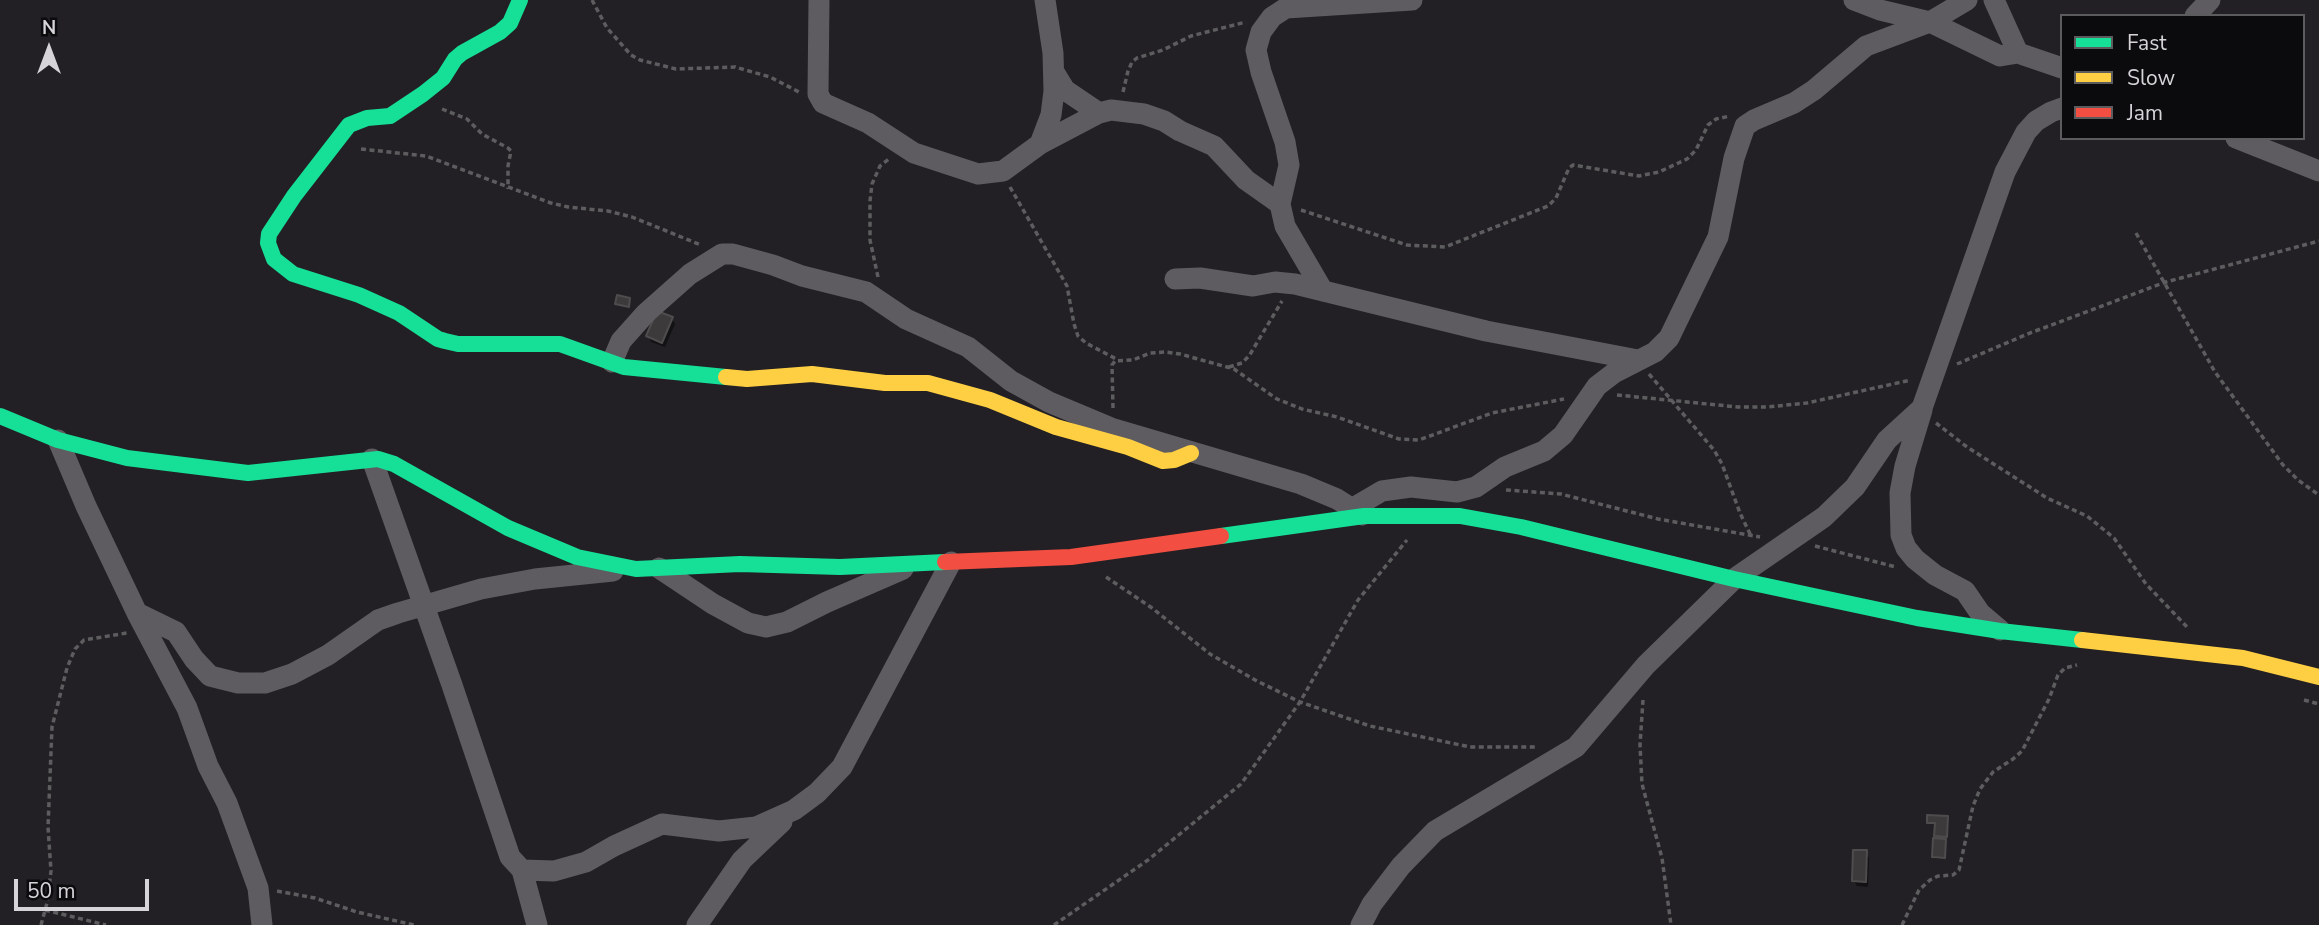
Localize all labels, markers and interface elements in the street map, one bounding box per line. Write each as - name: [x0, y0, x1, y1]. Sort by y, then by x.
- north arrow: [14, 14, 84, 84]
- legend: [2060, 14, 2305, 140]
- text: N: [42, 15, 56, 41]
- text: Fast: [2127, 29, 2167, 57]
- text: Slow: [2127, 64, 2175, 92]
- text: Jam: [2127, 99, 2163, 127]
- scale bar: [18, 866, 152, 910]
- text: 50 m: [27, 877, 76, 905]

